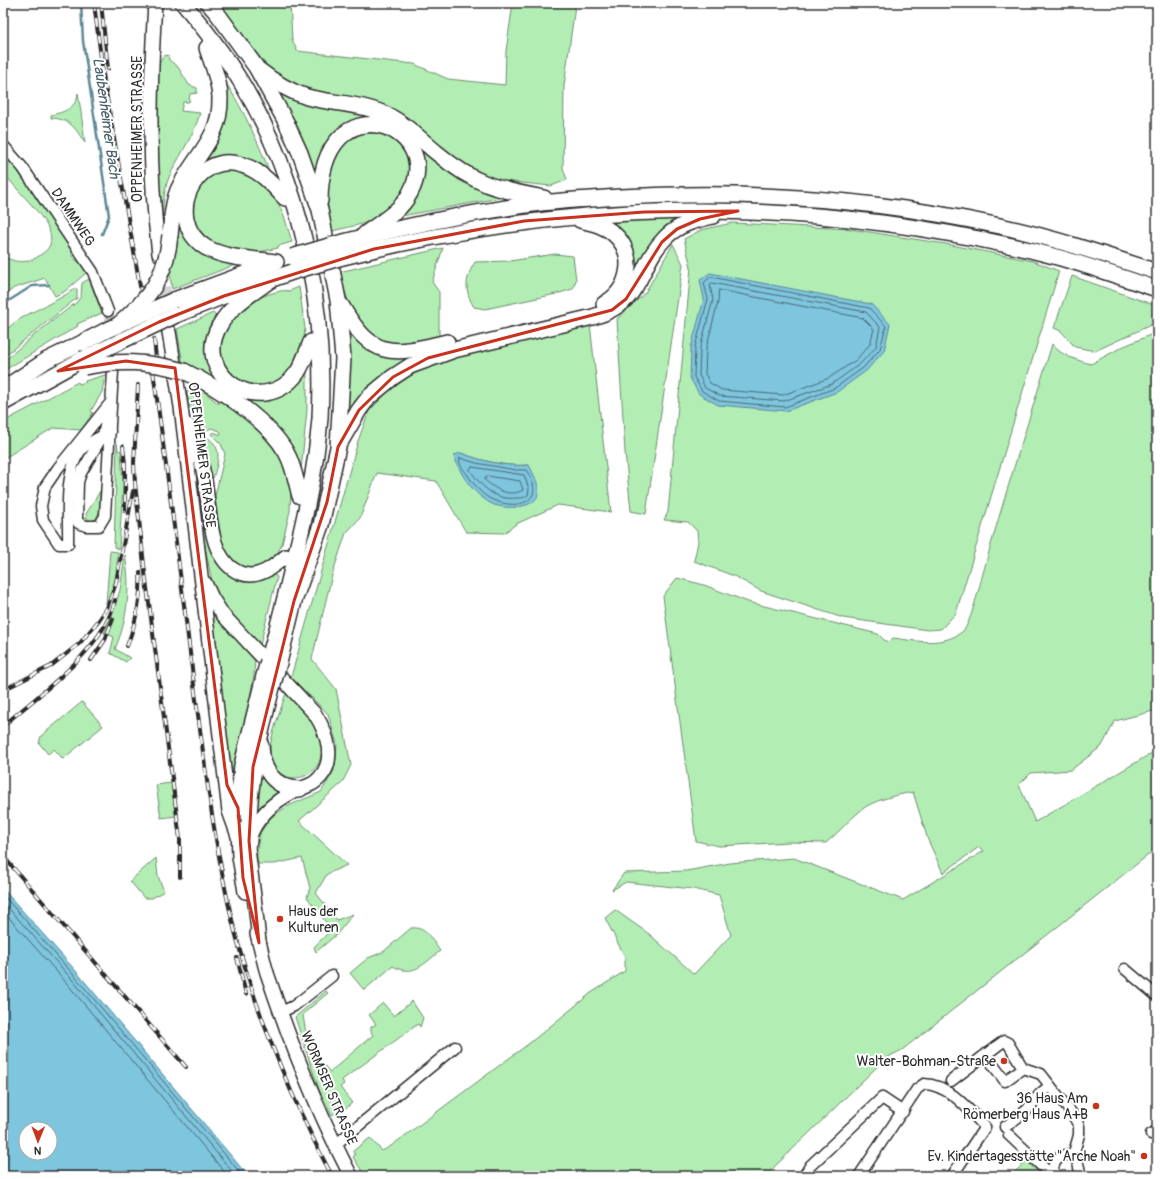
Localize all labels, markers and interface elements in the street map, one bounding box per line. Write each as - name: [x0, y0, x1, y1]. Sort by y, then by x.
- water label: Laubenheimer Bach: [88, 56, 124, 181]
- street label: OPPENHEIMER STRASSE: [129, 56, 146, 202]
- street label: DAMMWEG: [47, 185, 99, 249]
- street label: OPPENHEIMER STRASSE: [185, 381, 219, 529]
- place label: Haus der Kulturen: [288, 903, 339, 936]
- marker: Haus der Kulturen: [275, 914, 285, 924]
- street label: WORMSER STRASSE: [297, 1028, 361, 1148]
- place label: Walter-Bohman-Straße: [856, 1053, 996, 1070]
- marker: Walter-Bohman-Straße: [999, 1056, 1009, 1066]
- place label: 36 Haus Am Römerberg Haus A+B: [963, 1090, 1088, 1123]
- marker: 36 Haus Am Römerberg Haus A+B: [1091, 1101, 1101, 1111]
- north arrow: [18, 1121, 58, 1161]
- text: N: [33, 1144, 42, 1157]
- place label: Ev. Kindertagesstätte "Arche Noah": [927, 1148, 1136, 1165]
- marker: Ev. Kindertagesstätte "Arche Noah": [1139, 1151, 1149, 1161]

